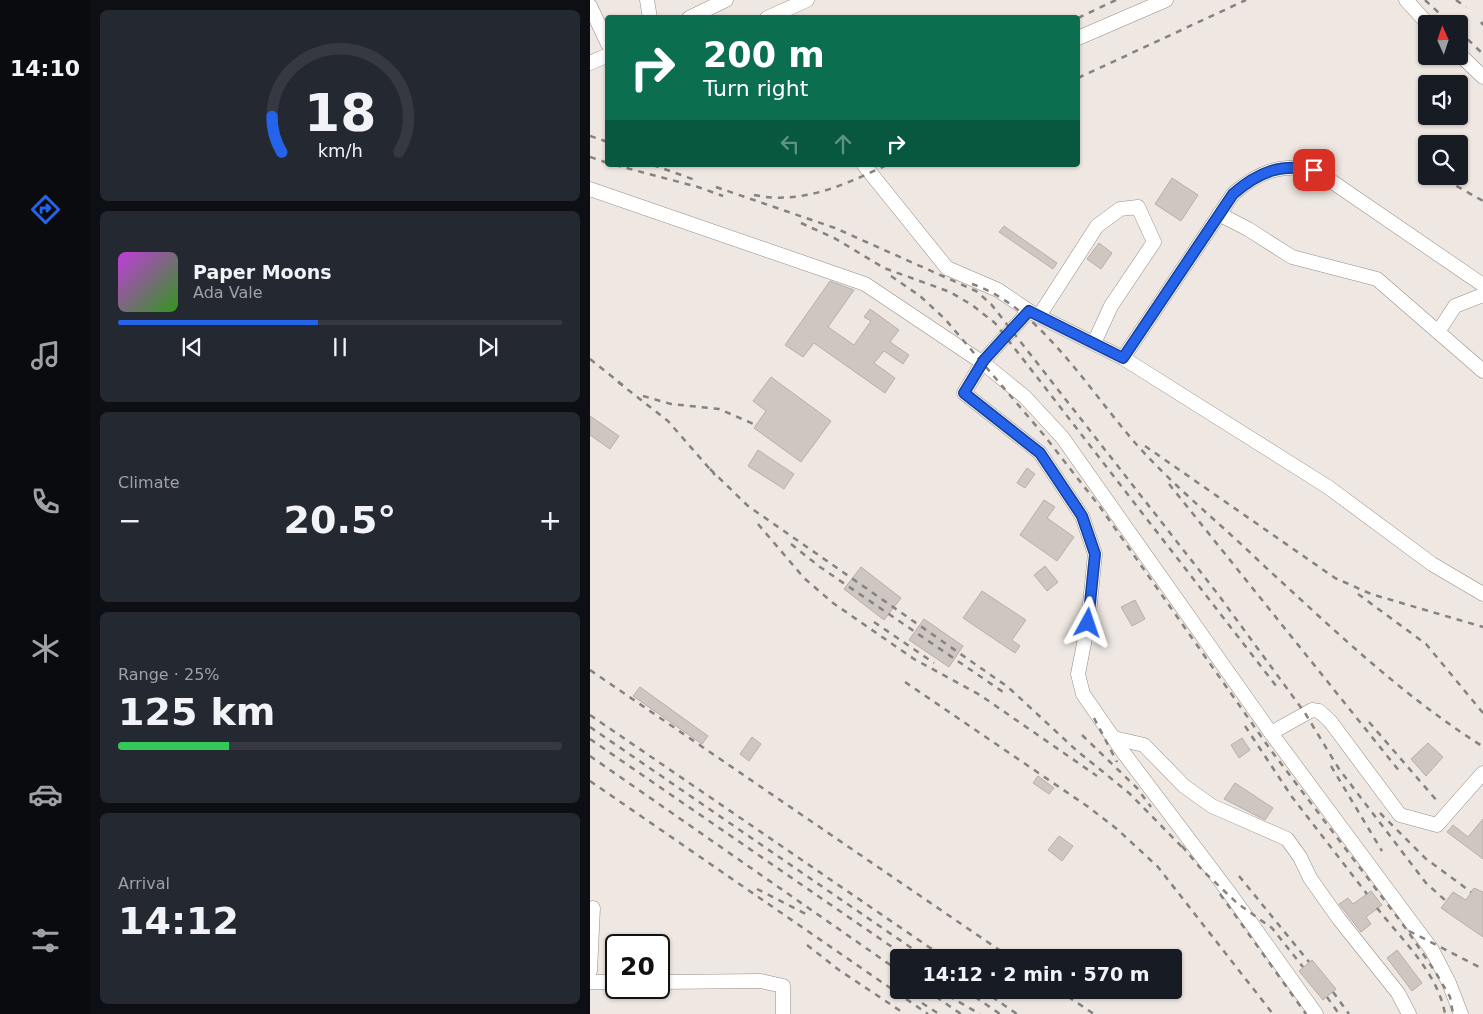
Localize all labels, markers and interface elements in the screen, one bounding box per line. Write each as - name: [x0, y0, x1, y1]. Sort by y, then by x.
- north arrow: [1418, 15, 1468, 65]
- map controls: [1418, 15, 1468, 185]
- icon: right: [620, 35, 685, 100]
- text: 200 m: [703, 35, 825, 75]
- text: 14:10: [10, 56, 80, 81]
- button: sound: [1418, 75, 1468, 125]
- text: Turn right: [703, 76, 808, 101]
- text: 18: [304, 83, 376, 143]
- icon: left: [776, 130, 804, 158]
- icon: ahead: [829, 130, 857, 158]
- icon: right: [882, 130, 910, 158]
- button: search: [1418, 135, 1468, 185]
- text: km/h: [317, 140, 363, 161]
- pin: [1293, 149, 1335, 191]
- icon: arrive: [1300, 156, 1328, 184]
- icon: directions: [28, 192, 63, 227]
- text: Paper Moons: [193, 261, 332, 283]
- text: Ada Vale: [193, 283, 263, 302]
- icon: previous: [178, 333, 206, 361]
- icon: pause: [326, 333, 354, 361]
- icon: next: [474, 333, 502, 361]
- icon: music: [28, 338, 63, 373]
- text: Climate: [118, 473, 180, 492]
- icon: phone: [28, 484, 63, 519]
- text: 20.5°: [284, 498, 396, 542]
- text: −: [118, 504, 141, 537]
- text: +: [539, 504, 562, 537]
- position arrow: [1061, 596, 1113, 648]
- icon: climate: [28, 631, 63, 666]
- text: Range · 25%: [118, 665, 220, 684]
- text: 125 km: [118, 690, 275, 734]
- icon: car: [28, 777, 63, 812]
- text: Arrival: [118, 874, 170, 893]
- text: 14:12: [118, 899, 239, 943]
- icon: filters: [28, 923, 63, 958]
- speed limit sign: 20: [605, 934, 670, 999]
- text: 14:12 · 2 min · 570 m: [922, 963, 1150, 985]

